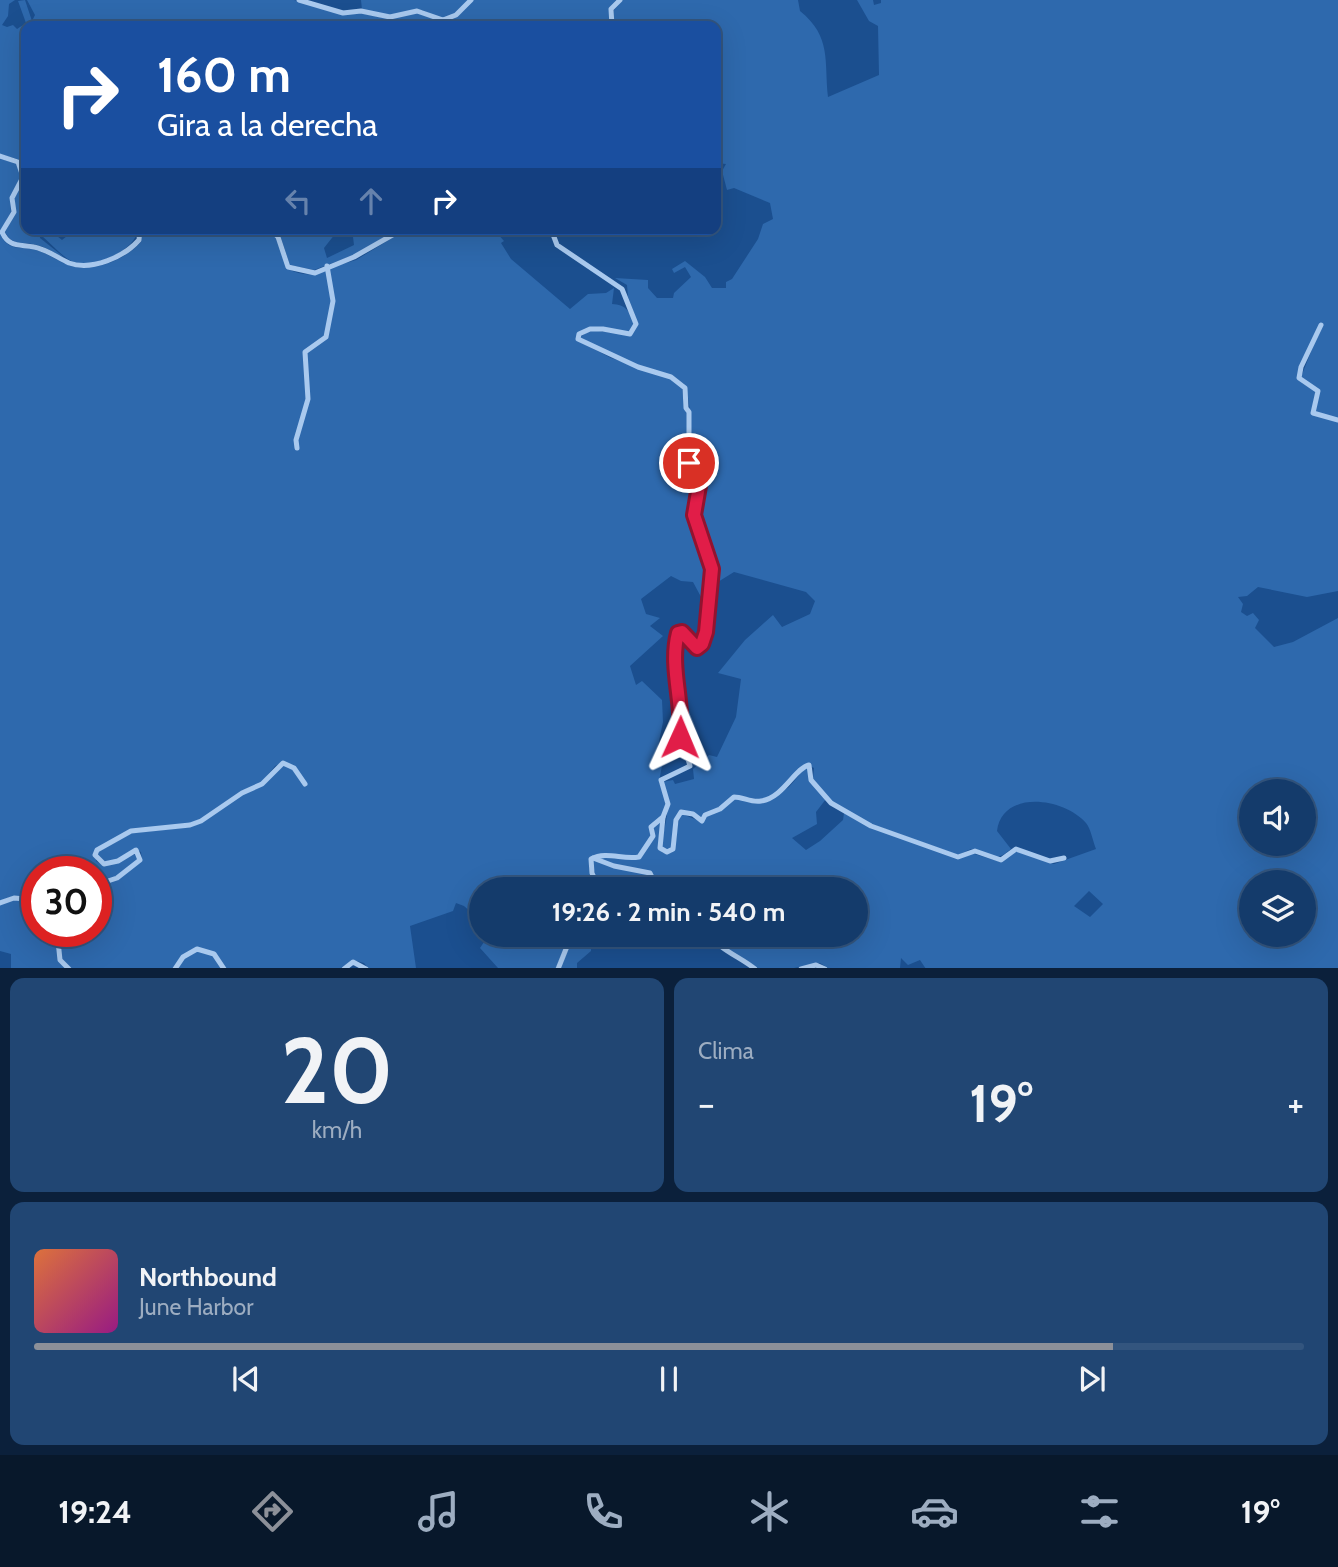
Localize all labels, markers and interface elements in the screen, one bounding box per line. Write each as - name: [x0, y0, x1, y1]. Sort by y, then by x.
- text: 160 m: [157, 45, 291, 104]
- icon: right: [42, 49, 133, 140]
- text: Gira a la derecha: [157, 105, 378, 144]
- icon: left: [279, 182, 317, 220]
- icon: ahead: [352, 182, 390, 220]
- icon: right: [425, 182, 463, 220]
- pin: [659, 433, 719, 493]
- icon: arrive: [670, 444, 708, 482]
- position arrow: [643, 700, 717, 774]
- map controls: [1239, 779, 1316, 947]
- button: sound: [1239, 779, 1316, 856]
- speed limit sign: 30: [21, 856, 112, 947]
- button: layers: [1239, 870, 1316, 947]
- text: 19:26 · 2 min · 540 m: [552, 896, 785, 928]
- text: 20: [281, 1015, 393, 1126]
- text: Clima: [698, 1037, 754, 1065]
- text: 19°: [969, 1072, 1033, 1135]
- text: −: [698, 1080, 715, 1127]
- text: +: [1287, 1080, 1304, 1127]
- text: km/h: [312, 1116, 362, 1144]
- text: Northbound: [139, 1261, 277, 1293]
- text: June Harbor: [139, 1293, 253, 1321]
- icon: previous: [227, 1360, 265, 1398]
- icon: pause: [650, 1360, 688, 1398]
- icon: next: [1073, 1360, 1111, 1398]
- icon: directions: [248, 1487, 297, 1536]
- icon: music: [414, 1487, 463, 1536]
- icon: phone: [579, 1487, 628, 1536]
- icon: climate: [745, 1487, 794, 1536]
- icon: car: [910, 1487, 959, 1536]
- icon: filters: [1075, 1487, 1124, 1536]
- text: 19:24: [58, 1492, 132, 1531]
- text: 19°: [1241, 1492, 1280, 1531]

